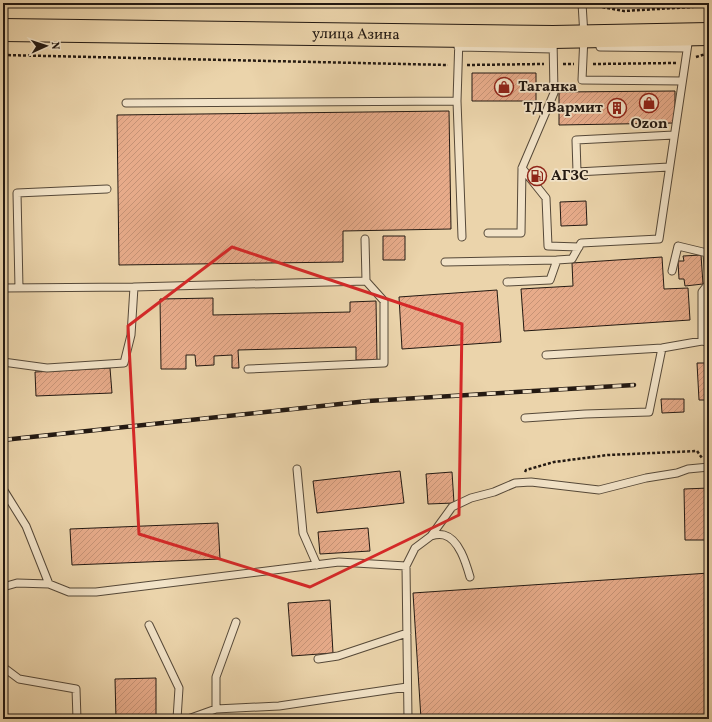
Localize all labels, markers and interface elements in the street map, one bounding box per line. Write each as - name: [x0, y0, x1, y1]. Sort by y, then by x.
- street label: улица Азина: [312, 23, 400, 46]
- north arrow: [26, 26, 66, 66]
- text: N: [47, 41, 62, 50]
- shop icon: Таганка: [493, 76, 515, 98]
- place label: Таганка: [518, 77, 577, 98]
- shop icon: Ozon: [638, 92, 660, 114]
- building icon: ТД Вармит: [606, 97, 628, 119]
- place label: ТД Вармит: [523, 98, 604, 119]
- place label: Ozon: [630, 114, 668, 135]
- fuel station icon: АГЗС: [526, 165, 548, 187]
- place label: АГЗС: [551, 166, 589, 187]

